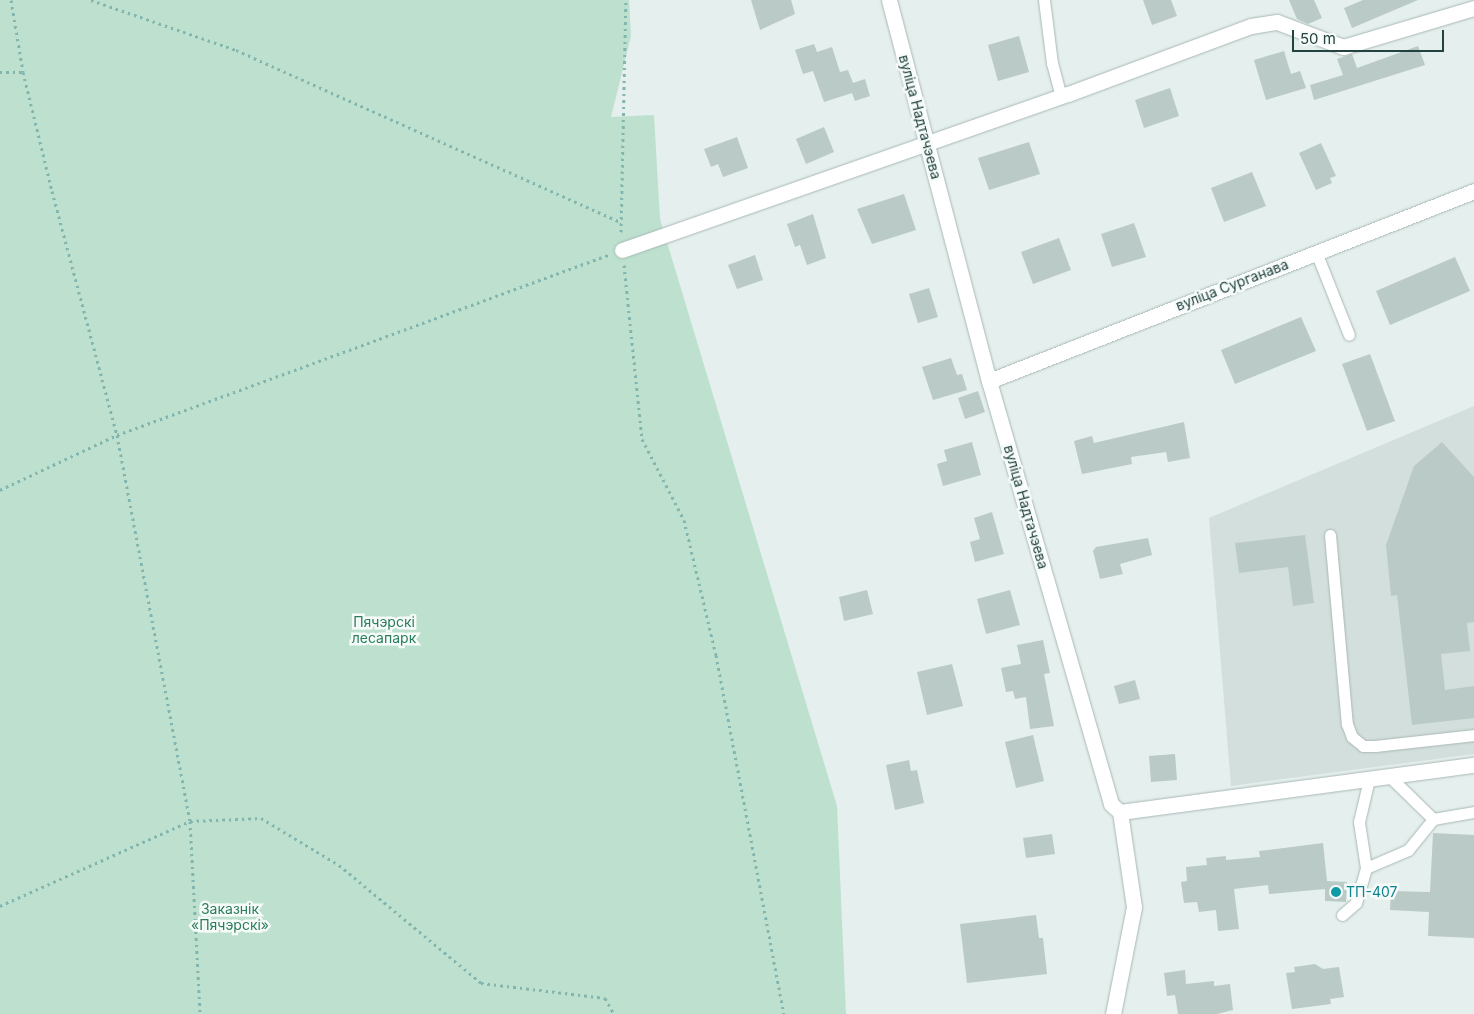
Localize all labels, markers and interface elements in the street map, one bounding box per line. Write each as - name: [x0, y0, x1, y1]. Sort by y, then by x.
- scale bar: [1294, 20, 1446, 52]
- text: 50 m: [1300, 29, 1336, 48]
- street label: вуліца Надтачэева: [895, 53, 945, 181]
- street label: вуліца Сурганава: [1173, 256, 1291, 314]
- street label: вуліца Надтачэева: [1000, 443, 1052, 571]
- park label: Пячэрскі лесапарк: [352, 614, 416, 646]
- place label: ТП-407: [1346, 884, 1397, 900]
- marker: ТП-407: [1330, 886, 1342, 898]
- park label: Заказнік «Пячэрскі»: [191, 901, 269, 934]

